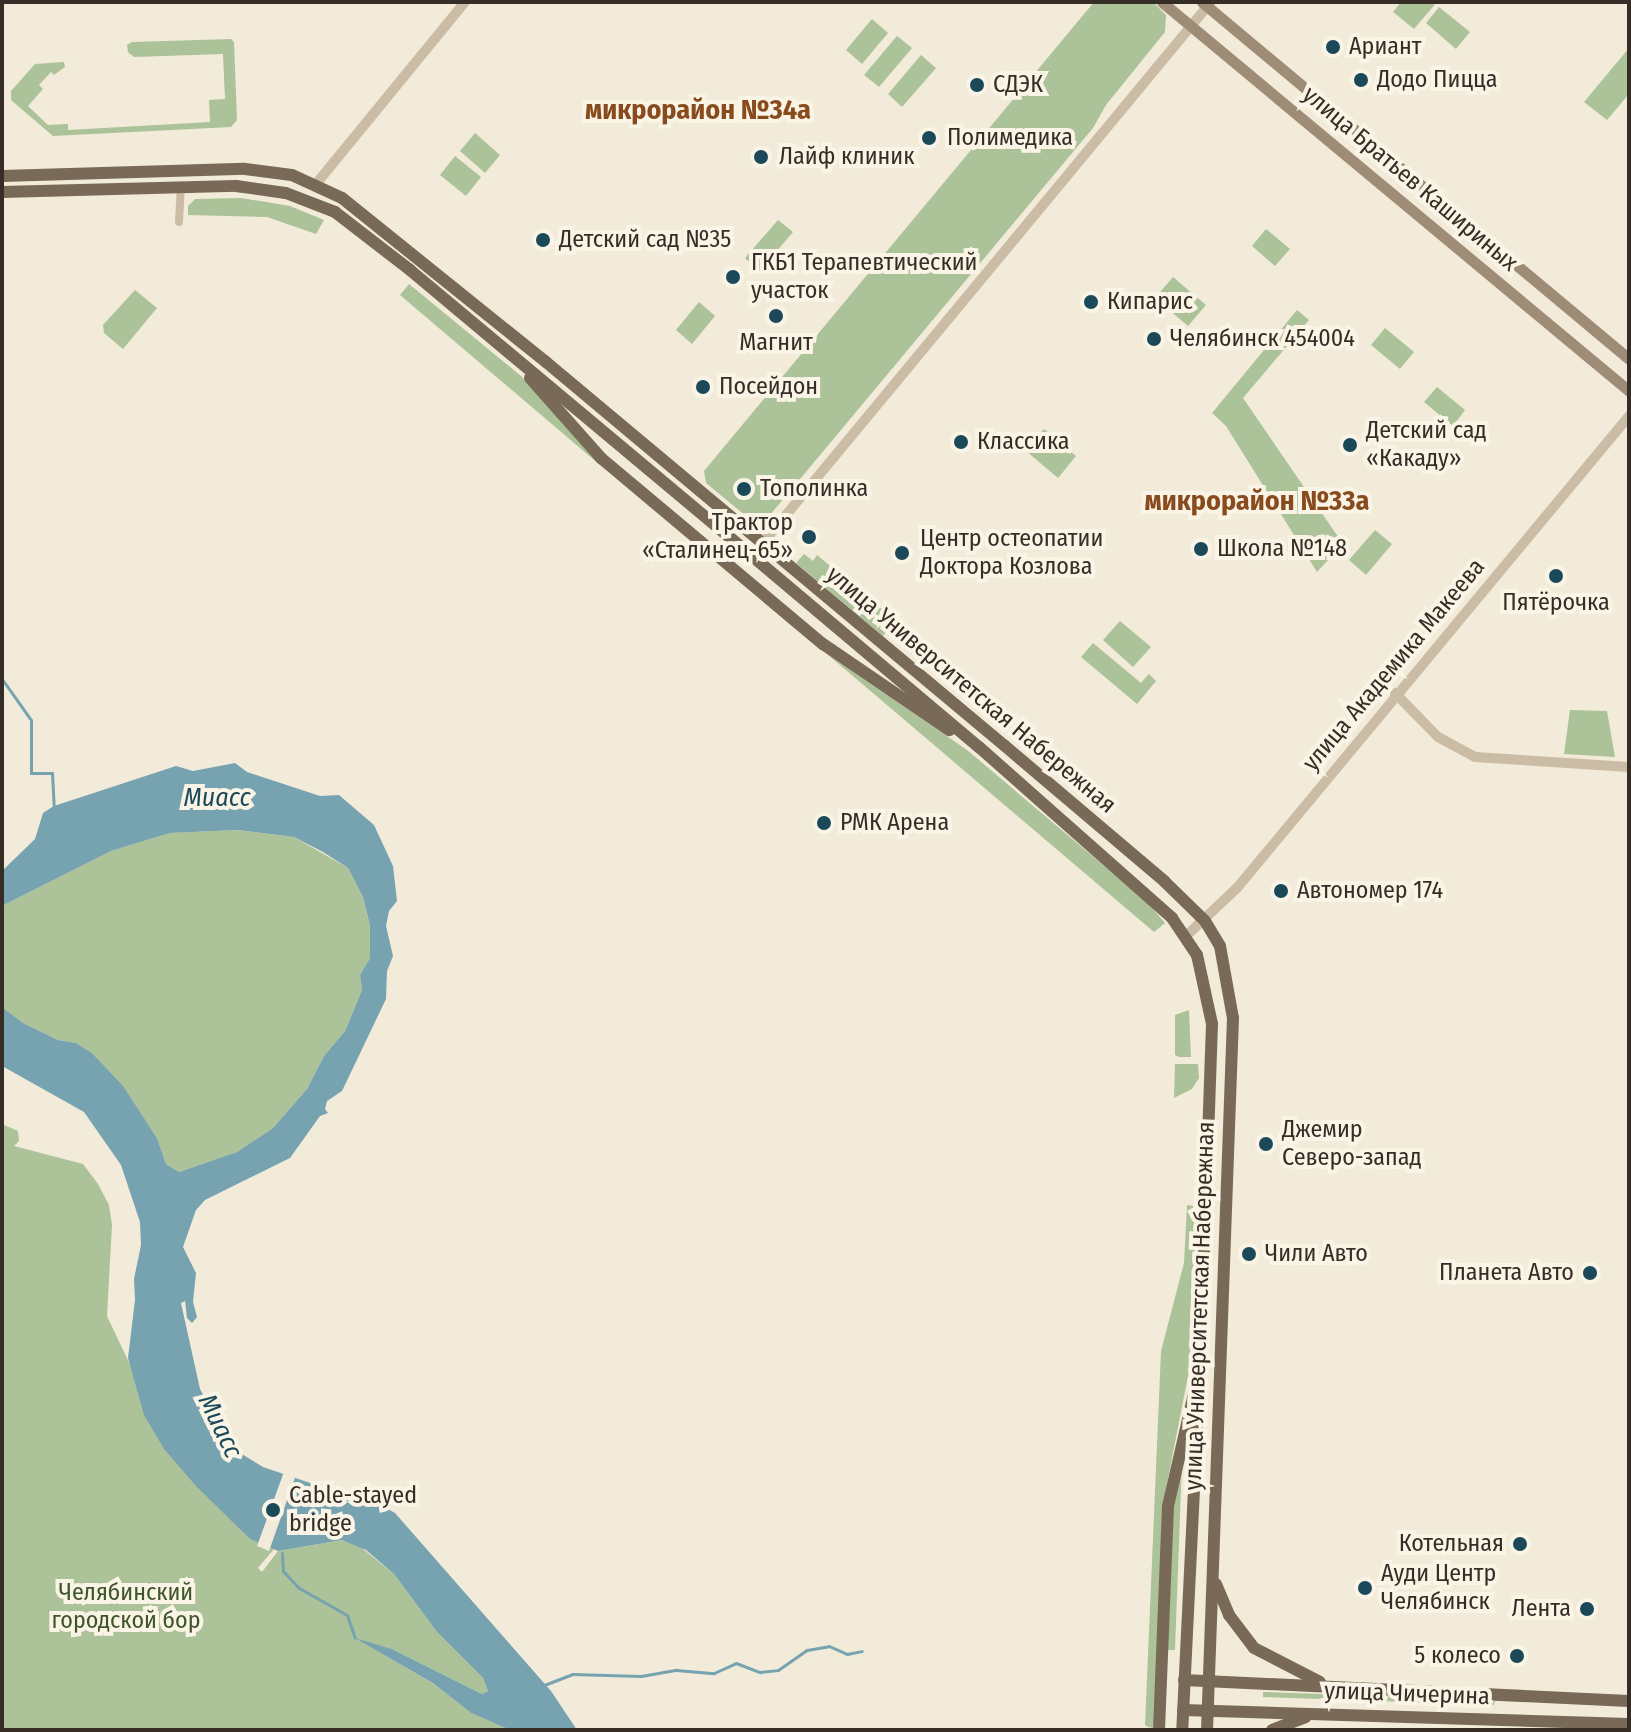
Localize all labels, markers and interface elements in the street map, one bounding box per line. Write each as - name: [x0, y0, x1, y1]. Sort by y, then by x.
- place label: Ариант: [1349, 33, 1422, 61]
- marker: Ариант: [1324, 38, 1342, 56]
- place label: Додо Пицца: [1377, 66, 1498, 94]
- place label: СДЭК: [993, 71, 1043, 99]
- marker: Додо Пицца: [1352, 71, 1370, 89]
- marker: СДЭК: [968, 76, 986, 94]
- street label: улица Братьев Кашириных: [1297, 81, 1523, 277]
- district label: микрорайон №34а: [585, 93, 811, 127]
- place label: Полимедика: [947, 124, 1073, 152]
- marker: Полимедика: [918, 127, 940, 149]
- place label: Лайф клиник: [779, 143, 914, 171]
- marker: Лайф клиник: [750, 146, 772, 168]
- place label: Детский сад №35: [559, 226, 731, 254]
- marker: Детский сад №35: [534, 231, 552, 249]
- place label: ГКБ1 Терапевтический участок: [751, 249, 977, 305]
- marker: ГКБ1 Терапевтический участок: [722, 266, 744, 288]
- place label: Кипарис: [1107, 288, 1193, 316]
- marker: Кипарис: [1082, 293, 1100, 311]
- marker: Магнит: [767, 307, 785, 325]
- place label: Челябинск 454004: [1170, 325, 1355, 353]
- place label: Магнит: [739, 329, 813, 357]
- marker: Челябинск 454004: [1145, 330, 1163, 348]
- place label: Посейдон: [719, 373, 818, 401]
- marker: Посейдон: [694, 378, 712, 396]
- place label: Детский сад «Какаду»: [1366, 417, 1487, 473]
- place label: Классика: [977, 428, 1070, 456]
- marker: Классика: [952, 433, 970, 451]
- marker: Детский сад «Какаду»: [1341, 436, 1359, 454]
- place label: Тополинка: [760, 475, 868, 503]
- marker: Тополинка: [735, 480, 753, 498]
- district label: микрорайон №33а: [1145, 484, 1369, 518]
- place label: Трактор «Сталинец-65»: [642, 509, 793, 565]
- place label: Центр остеопатии Доктора Козлова: [920, 525, 1103, 581]
- marker: Трактор «Сталинец-65»: [800, 528, 818, 546]
- place label: Школа №148: [1217, 535, 1347, 563]
- marker: Школа №148: [1192, 540, 1210, 558]
- marker: Центр остеопатии Доктора Козлова: [891, 542, 913, 564]
- street label: улица Академика Макеева: [1297, 553, 1491, 777]
- street label: улица Университетская Набережная: [820, 560, 1122, 820]
- marker: Пятёрочка: [1547, 567, 1565, 585]
- place label: Пятёрочка: [1502, 589, 1610, 617]
- water label: Миасс: [183, 782, 251, 814]
- place label: РМК Арена: [840, 809, 949, 837]
- marker: РМК Арена: [815, 814, 833, 832]
- place label: Автономер 174: [1297, 877, 1443, 905]
- marker: Автономер 174: [1272, 882, 1290, 900]
- place label: Джемир Северо-запад: [1282, 1116, 1422, 1172]
- street label: улица Университетская Набережная: [1179, 1121, 1221, 1491]
- marker: Джемир Северо-запад: [1257, 1135, 1275, 1153]
- place label: Чили Авто: [1265, 1240, 1368, 1268]
- marker: Чили Авто: [1240, 1245, 1258, 1263]
- place label: Планета Авто: [1439, 1259, 1574, 1287]
- marker: Планета Авто: [1581, 1264, 1599, 1282]
- water label: Миасс: [191, 1389, 249, 1463]
- place label: Cable-stayed bridge: [289, 1482, 417, 1538]
- marker: Cable-stayed bridge: [264, 1501, 282, 1519]
- place label: Котельная: [1399, 1530, 1504, 1558]
- marker: Котельная: [1511, 1535, 1529, 1553]
- place label: Ауди Центр Челябинск: [1381, 1560, 1496, 1616]
- park label: Челябинский городской бор: [52, 1579, 200, 1635]
- marker: Ауди Центр Челябинск: [1356, 1579, 1374, 1597]
- place label: Лента: [1512, 1595, 1571, 1623]
- marker: Лента: [1578, 1600, 1596, 1618]
- place label: 5 колесо: [1414, 1642, 1501, 1670]
- marker: 5 колесо: [1508, 1647, 1526, 1665]
- street label: улица Чичерина: [1324, 1677, 1490, 1711]

